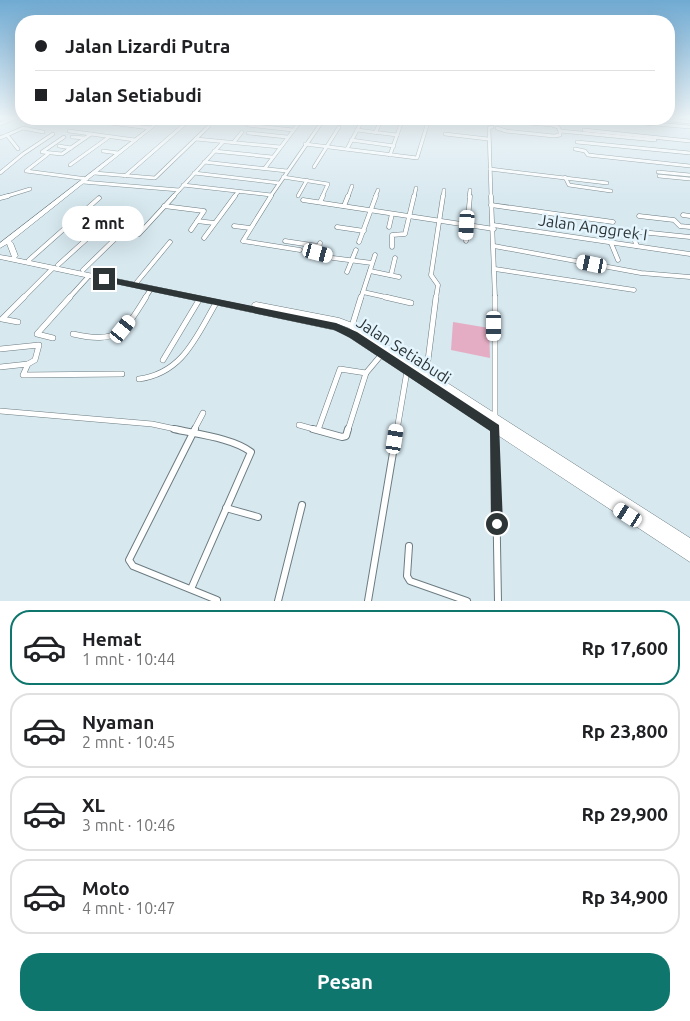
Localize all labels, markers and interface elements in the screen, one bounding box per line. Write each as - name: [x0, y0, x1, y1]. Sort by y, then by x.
- text: Jalan Lizardi Putra: [65, 35, 230, 57]
- text: Jalan Setiabudi: [65, 84, 202, 106]
- callout: 2 mnt: [63, 206, 145, 242]
- car: [458, 210, 475, 240]
- street label: Jalan Anggrek I: [537, 210, 649, 244]
- text: 2 mnt: [82, 214, 124, 232]
- car: [301, 242, 334, 264]
- car: [575, 254, 608, 274]
- route end: [93, 268, 115, 290]
- car: [486, 311, 501, 341]
- car: [107, 313, 138, 345]
- street label: Jalan Setiabudi: [354, 313, 454, 387]
- car: [385, 423, 404, 455]
- car: [611, 501, 644, 529]
- route start: [486, 513, 508, 535]
- icon: car: [22, 625, 67, 670]
- text: Hemat: [82, 628, 142, 650]
- text: Rp 17,600: [581, 637, 668, 659]
- text: 1 mnt · 10:44: [82, 650, 175, 668]
- icon: car: [22, 708, 67, 753]
- text: Nyaman: [82, 711, 154, 733]
- text: Rp 23,800: [581, 720, 668, 742]
- text: 2 mnt · 10:45: [82, 733, 175, 751]
- icon: car: [22, 791, 67, 836]
- text: XL: [82, 794, 105, 816]
- text: Rp 29,900: [581, 803, 668, 825]
- text: 3 mnt · 10:46: [82, 816, 175, 834]
- icon: car: [22, 874, 67, 919]
- text: Moto: [82, 877, 130, 899]
- text: Rp 34,900: [581, 886, 668, 908]
- text: 4 mnt · 10:47: [82, 899, 175, 917]
- button: Pesan: [20, 953, 670, 1011]

